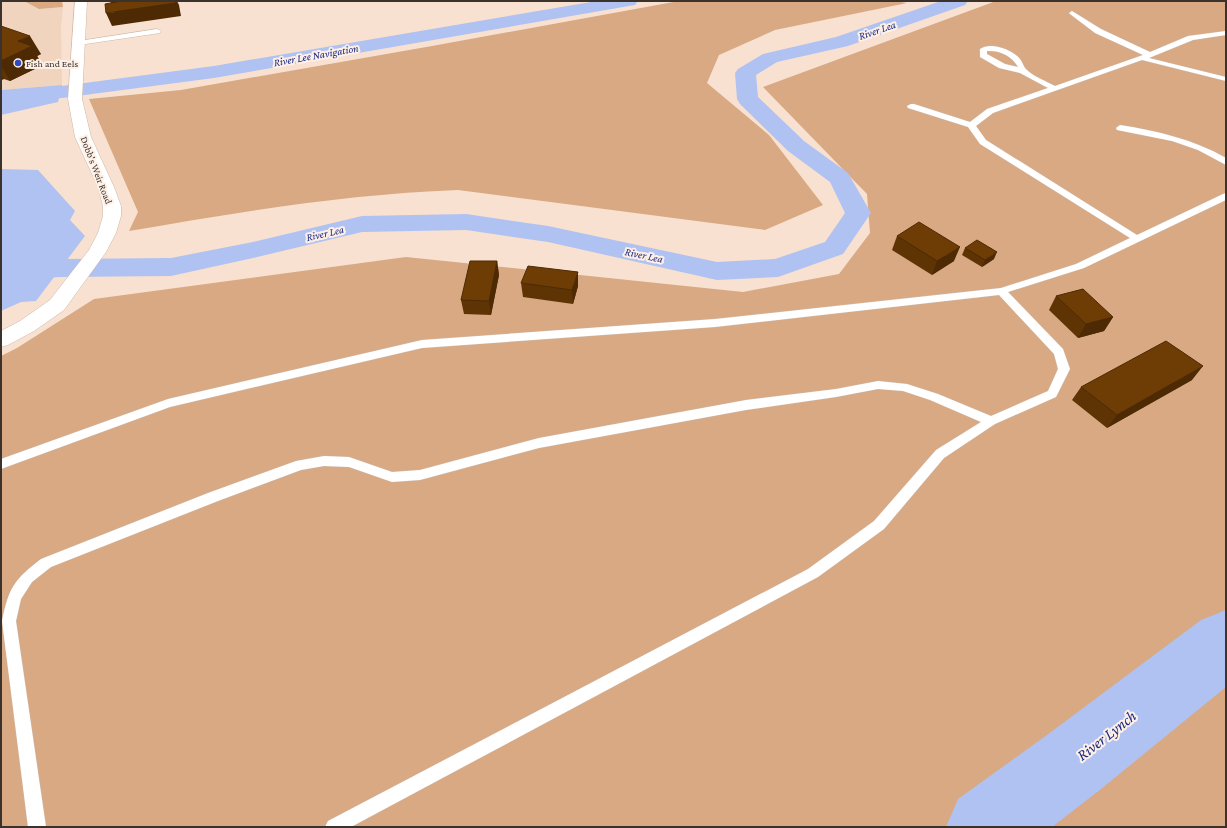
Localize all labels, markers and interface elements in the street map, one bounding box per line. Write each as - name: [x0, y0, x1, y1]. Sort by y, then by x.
- water label: River Lea: [857, 18, 897, 42]
- water label: River Lee Navigation: [273, 42, 360, 69]
- marker: Fish and Eels: [13, 58, 23, 68]
- place label: Fish and Eels: [26, 58, 78, 69]
- street label: Dobb's Weir Road: [79, 135, 115, 206]
- water label: River Lea: [305, 223, 345, 243]
- water label: River Lea: [624, 245, 664, 265]
- water label: River Lynch: [1073, 707, 1140, 765]

